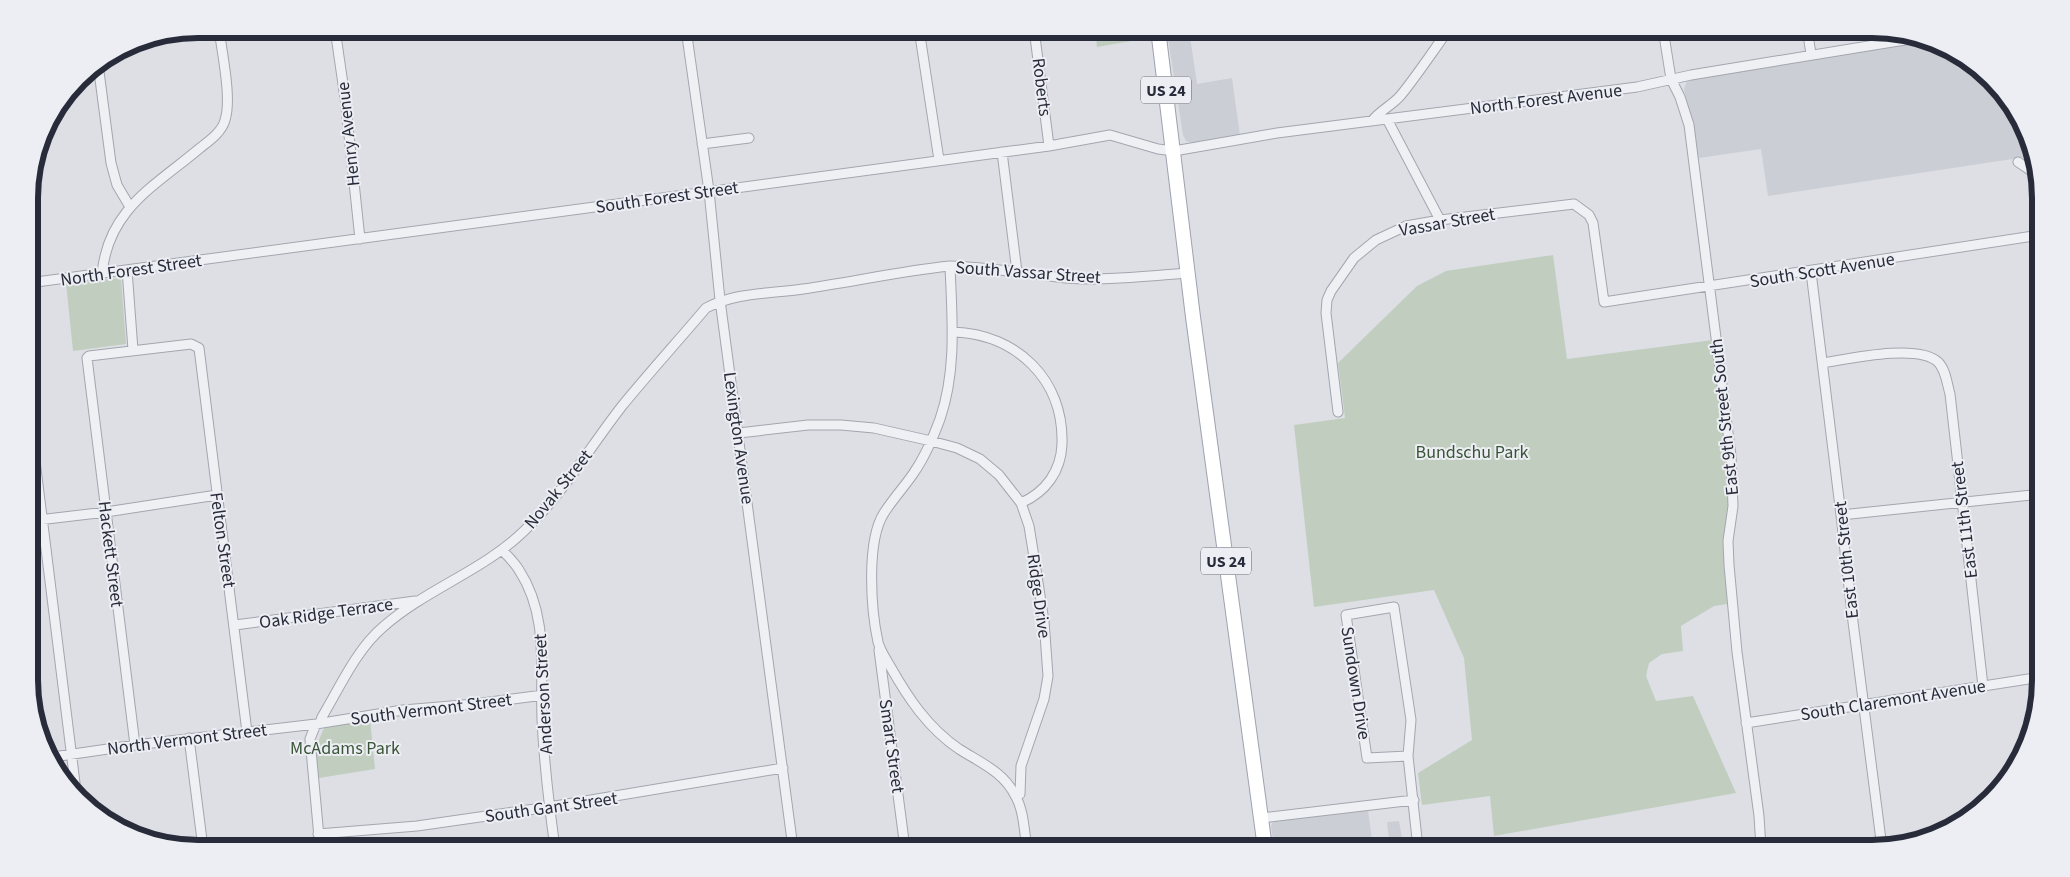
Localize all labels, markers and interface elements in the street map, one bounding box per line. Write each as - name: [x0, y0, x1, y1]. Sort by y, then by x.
- street label: Roberts: [1026, 57, 1057, 118]
- road number: US 24: [1141, 76, 1191, 104]
- street label: North Forest Avenue: [1469, 78, 1624, 121]
- street label: Henry Avenue: [331, 81, 366, 187]
- street label: South Forest Street: [594, 175, 740, 220]
- street label: Vassar Street: [1397, 202, 1497, 243]
- street label: South Scott Avenue: [1748, 247, 1896, 294]
- street label: North Forest Street: [59, 248, 203, 293]
- street label: South Vassar Street: [954, 255, 1102, 290]
- street label: East 9th Street South: [1704, 337, 1745, 497]
- street label: Lexington Avenue: [717, 370, 760, 506]
- park label: Bundschu Park: [1416, 440, 1528, 465]
- street label: Novak Street: [518, 444, 598, 535]
- street label: East 11th Street: [1945, 460, 1984, 580]
- street label: Felton Street: [203, 491, 242, 589]
- street label: Hackett Street: [92, 500, 129, 609]
- street label: East 10th Street: [1828, 500, 1865, 620]
- road number: US 24: [1201, 548, 1251, 574]
- street label: Ridge Drive: [1020, 552, 1057, 640]
- street label: Oak Ridge Terrace: [258, 592, 395, 635]
- street label: Sundown Drive: [1334, 625, 1377, 742]
- street label: Anderson Street: [528, 633, 559, 755]
- street label: South Claremont Avenue: [1799, 673, 1988, 727]
- street label: South Vermont Street: [349, 687, 513, 732]
- street label: Smart Street: [873, 697, 910, 795]
- street label: North Vermont Street: [106, 717, 268, 762]
- park label: McAdams Park: [290, 736, 400, 761]
- street label: South Gant Street: [483, 786, 619, 829]

